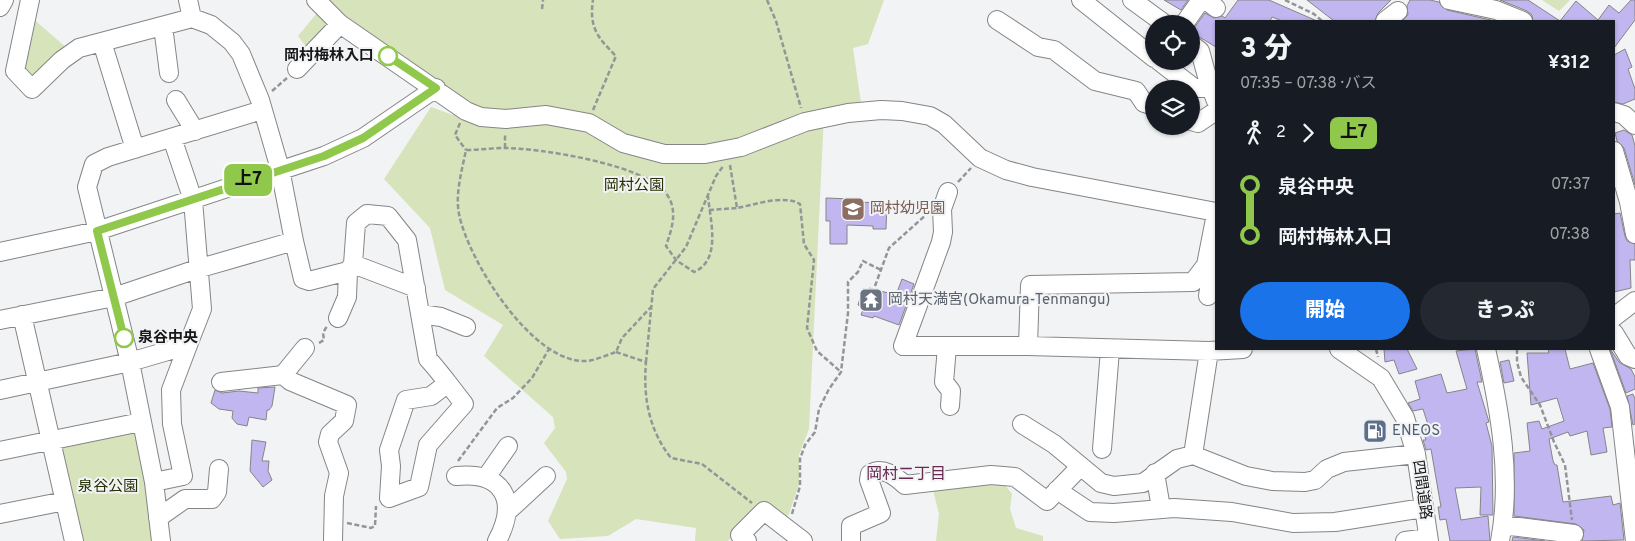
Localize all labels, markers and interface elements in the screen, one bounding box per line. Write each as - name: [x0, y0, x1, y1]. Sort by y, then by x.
- map controls: [1145, 15, 1200, 135]
- button: locate: [1145, 15, 1200, 70]
- text: 3 分: [1240, 32, 1292, 68]
- place label: 岡村梅林入口: [284, 46, 374, 66]
- marker: 岡村梅林入口: [378, 46, 398, 66]
- text: ¥312: [1548, 51, 1590, 75]
- text: 07:35 – 07:38 · バス: [1240, 74, 1376, 94]
- button: layers: [1145, 80, 1200, 135]
- icon: walk: [1240, 119, 1268, 147]
- icon: forward: [1294, 119, 1322, 147]
- text: 上7: [1340, 121, 1367, 144]
- text: 2: [1276, 123, 1286, 143]
- line badge: 上7: [226, 164, 270, 196]
- text: 上7: [234, 168, 262, 191]
- text: 07:37: [1551, 175, 1590, 195]
- park label: 岡村公園: [604, 176, 664, 196]
- text: 泉谷中央: [1278, 176, 1354, 200]
- school or university icon: 岡村幼児園: [840, 196, 866, 222]
- place label: 岡村幼児園: [870, 199, 945, 219]
- text: 07:38: [1549, 225, 1590, 245]
- text: 岡村梅林入口: [1278, 226, 1392, 250]
- button: 開始: [1240, 282, 1410, 340]
- button: きっぷ: [1420, 282, 1590, 340]
- temple icon: 岡村天満宮(Okamura-Tenmangu): [858, 287, 884, 313]
- place label: 岡村天満宮(Okamura-Tenmangu): [888, 290, 1111, 310]
- marker: 泉谷中央: [114, 328, 134, 348]
- place label: 泉谷中央: [138, 329, 198, 348]
- fuel station icon: ENEOS: [1362, 418, 1388, 444]
- place label: ENEOS: [1392, 422, 1440, 441]
- street label: 四間道路: [1407, 459, 1435, 521]
- district label: 岡村二丁目: [866, 465, 946, 485]
- park label: 泉谷公園: [78, 478, 138, 497]

